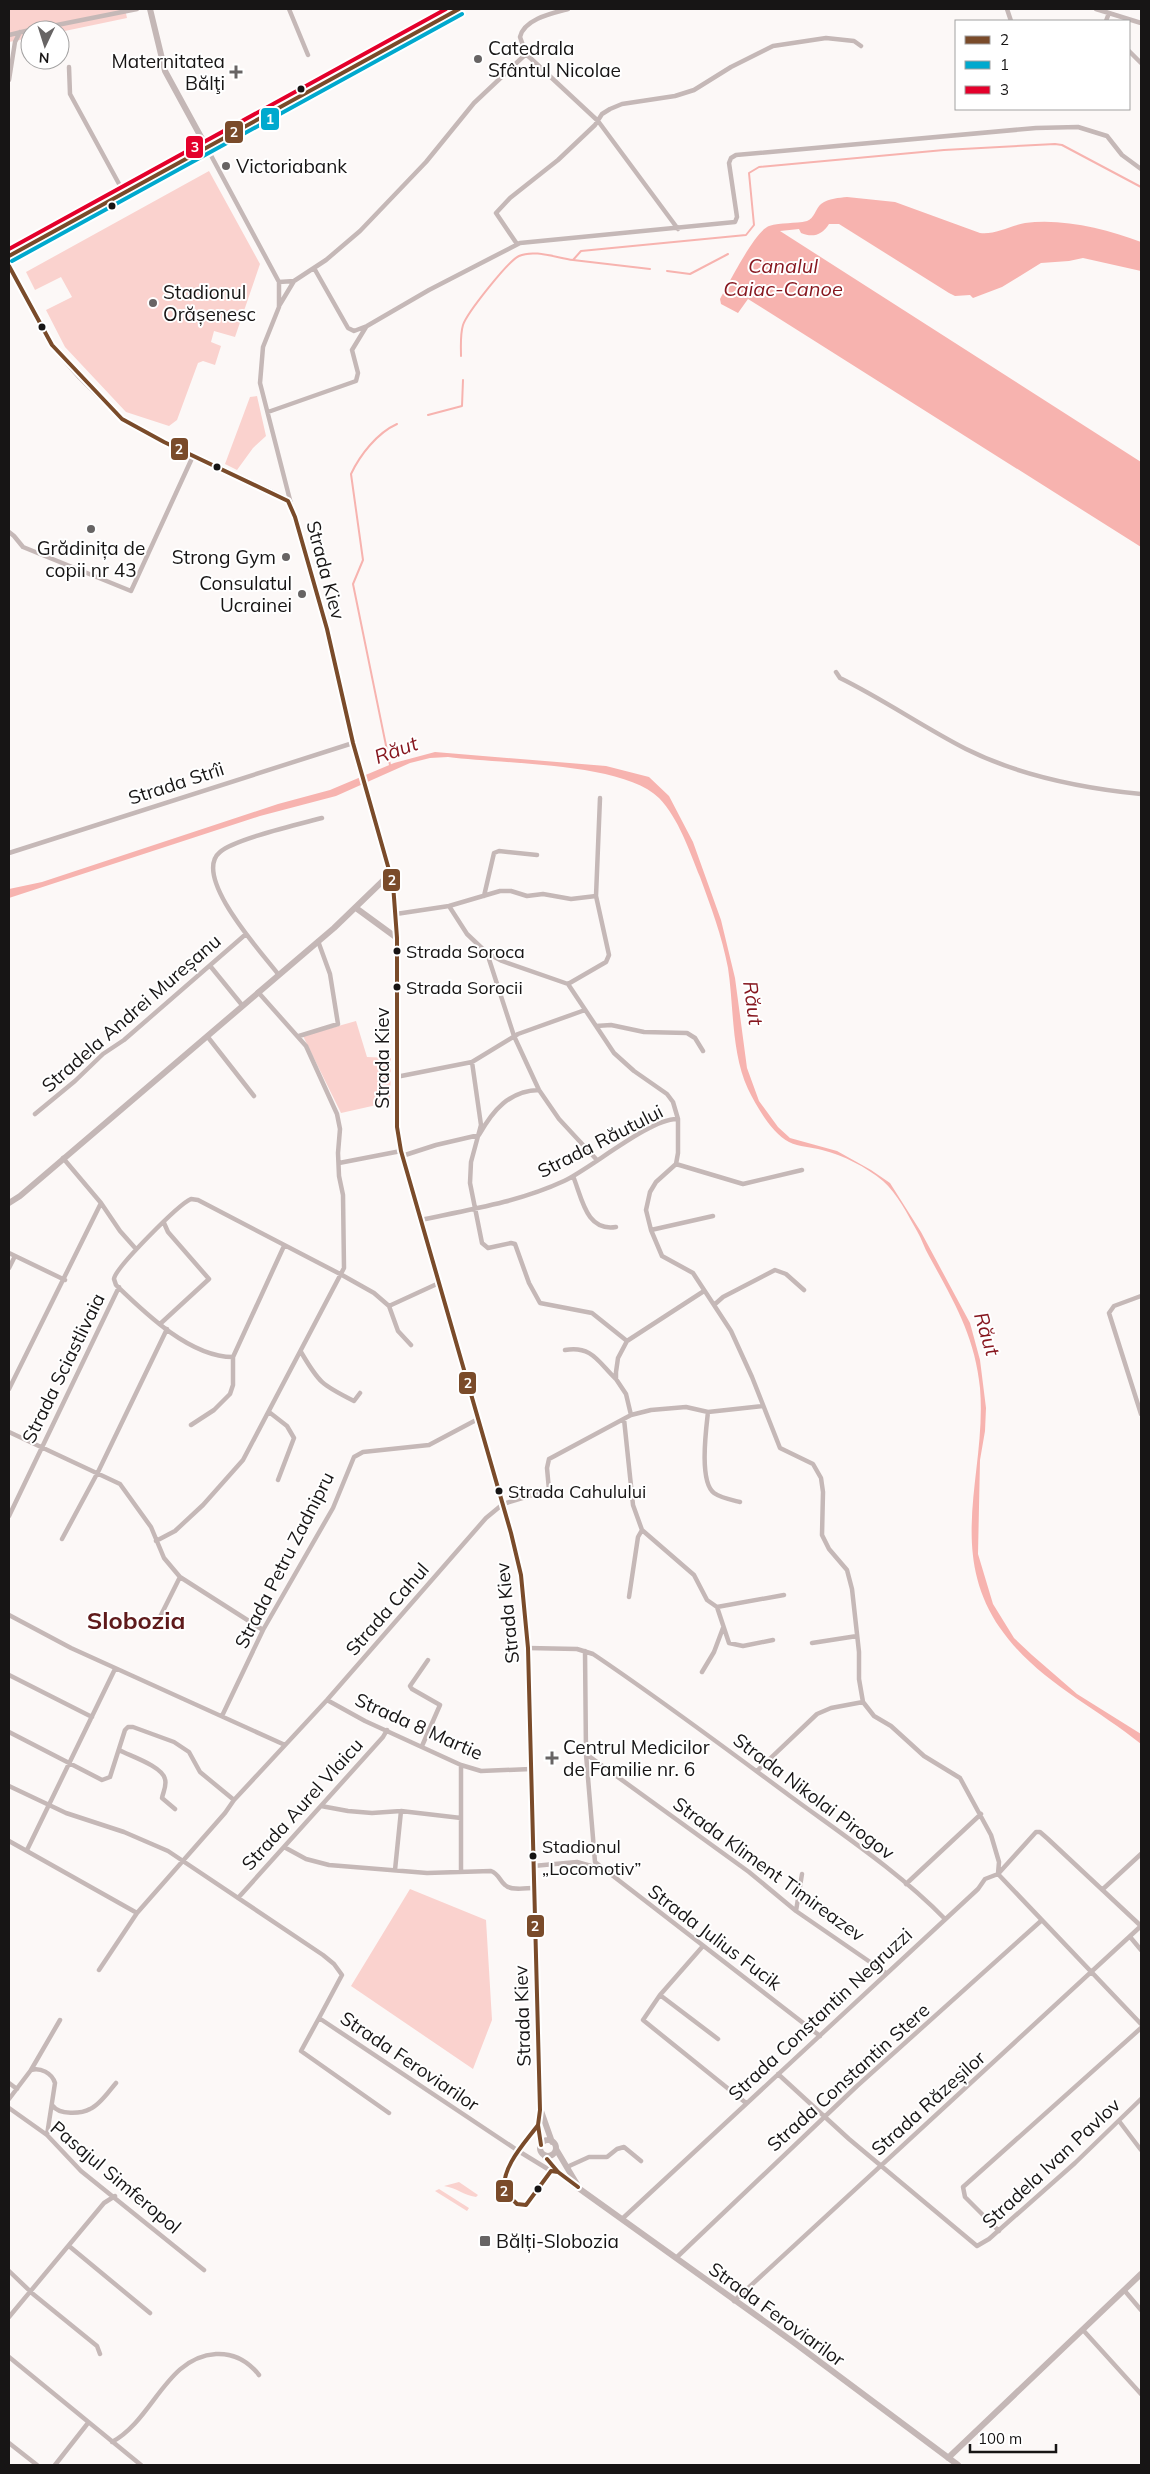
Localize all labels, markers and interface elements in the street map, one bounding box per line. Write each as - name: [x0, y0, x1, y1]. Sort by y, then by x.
- north arrow: [20, 20, 70, 70]
- legend: [955, 20, 1130, 110]
- text: 2: [1000, 30, 1009, 49]
- place label: Catedrala Sfântul Nicolae: [488, 36, 621, 82]
- text: N: [38, 49, 50, 67]
- place label: Maternitatea Bălţi: [112, 49, 225, 95]
- marker: Catedrala Sfântul Nicolae: [472, 53, 484, 65]
- text: 1: [1000, 55, 1009, 74]
- marker: Maternitatea Bălţi: [229, 65, 243, 79]
- text: 3: [1000, 80, 1009, 99]
- unlabelled marker: [296, 84, 306, 94]
- line badge: 1: [260, 107, 280, 131]
- text: 1: [266, 110, 274, 128]
- line badge: 2: [224, 120, 244, 144]
- text: 2: [230, 123, 238, 141]
- line badge: 3: [185, 135, 204, 159]
- text: 3: [191, 138, 199, 156]
- place label: Victoriabank: [236, 154, 347, 178]
- marker: Victoriabank: [220, 160, 232, 172]
- unlabelled marker: [107, 201, 117, 211]
- water label: Canalul Caiac-Canoe: [723, 253, 843, 301]
- place label: Stadionul Orășenesc: [163, 280, 256, 327]
- marker: Stadionul Orășenesc: [147, 297, 159, 309]
- unlabelled marker: [37, 322, 47, 332]
- line badge: 2: [170, 437, 189, 461]
- text: 2: [175, 440, 183, 458]
- unlabelled marker: [212, 462, 222, 472]
- street label: Strada Kiev: [301, 518, 351, 622]
- marker: Grădinița de copii nr 43: [85, 523, 97, 535]
- place label: Grădinița de copii nr 43: [37, 536, 145, 582]
- place label: Strong Gym: [172, 545, 276, 569]
- marker: Strong Gym: [280, 551, 292, 563]
- place label: Consulatul Ucrainei: [199, 571, 292, 617]
- marker: Consulatul Ucrainei: [296, 588, 308, 600]
- water label: Răut: [371, 730, 422, 769]
- street label: Strada Strîi: [125, 756, 227, 810]
- line badge: 2: [382, 868, 401, 892]
- text: 2: [388, 871, 396, 889]
- street label: Stradela Andrei Mureșanu: [36, 929, 226, 1098]
- place label: Strada Soroca: [406, 940, 525, 963]
- marker: Strada Soroca: [392, 946, 402, 956]
- place label: Strada Sorocii: [406, 976, 523, 999]
- water label: Răut: [738, 979, 769, 1028]
- marker: Strada Sorocii: [392, 982, 402, 992]
- street label: Strada Kiev: [370, 1007, 394, 1109]
- street label: Strada Răutului: [533, 1099, 667, 1183]
- street label: Strada Sciastlivaia: [16, 1289, 110, 1447]
- water label: Răut: [969, 1309, 1006, 1360]
- line badge: 2: [458, 1371, 477, 1395]
- text: 2: [464, 1374, 472, 1392]
- street label: Strada Petru Zadnipru: [229, 1468, 339, 1652]
- place label: Strada Cahulului: [508, 1480, 646, 1503]
- marker: Strada Cahulului: [494, 1486, 504, 1496]
- street label: Strada Cahul: [340, 1558, 434, 1660]
- street label: Strada Kiev: [490, 1561, 524, 1665]
- district label: Slobozia: [87, 1605, 185, 1635]
- street label: Strada 8 Martie: [351, 1687, 487, 1765]
- street label: Strada Nikolai Pirogov: [729, 1728, 899, 1864]
- street label: Strada Aurel Vlaicu: [236, 1733, 368, 1875]
- place label: Centrul Medicilor de Familie nr. 6: [563, 1735, 710, 1781]
- marker: Centrul Medicilor de Familie nr. 6: [545, 1751, 559, 1765]
- street label: Strada Kliment Timireazev: [669, 1791, 869, 1947]
- place label: Stadionul „Locomotiv”: [542, 1835, 641, 1880]
- marker: Stadionul „Locomotiv”: [528, 1851, 538, 1861]
- street label: Strada Julius Fucik: [643, 1879, 787, 1995]
- line badge: 2: [526, 1914, 545, 1938]
- text: 2: [531, 1917, 539, 1935]
- street label: Strada Constantin Negruzzi: [723, 1922, 917, 2106]
- street label: Strada Kiev: [508, 1965, 536, 2067]
- street label: Strada Constantin Stere: [762, 1998, 934, 2156]
- street label: Strada Feroviarilor: [336, 2006, 484, 2116]
- street label: Strada Răzeșilor: [866, 2045, 991, 2161]
- street label: Stradela Ivan Pavlov: [977, 2093, 1125, 2233]
- street label: Pasajul Simferopol: [46, 2115, 186, 2239]
- line badge: 2: [495, 2179, 514, 2203]
- text: 2: [500, 2182, 508, 2200]
- unlabelled marker: [533, 2184, 543, 2194]
- place label: Bălți-Slobozia: [496, 2229, 619, 2254]
- marker: Bălți-Slobozia: [478, 2234, 492, 2248]
- street label: Strada Feroviarilor: [704, 2257, 850, 2371]
- scale bar: [970, 2422, 1056, 2454]
- text: 100 m: [978, 2429, 1022, 2448]

